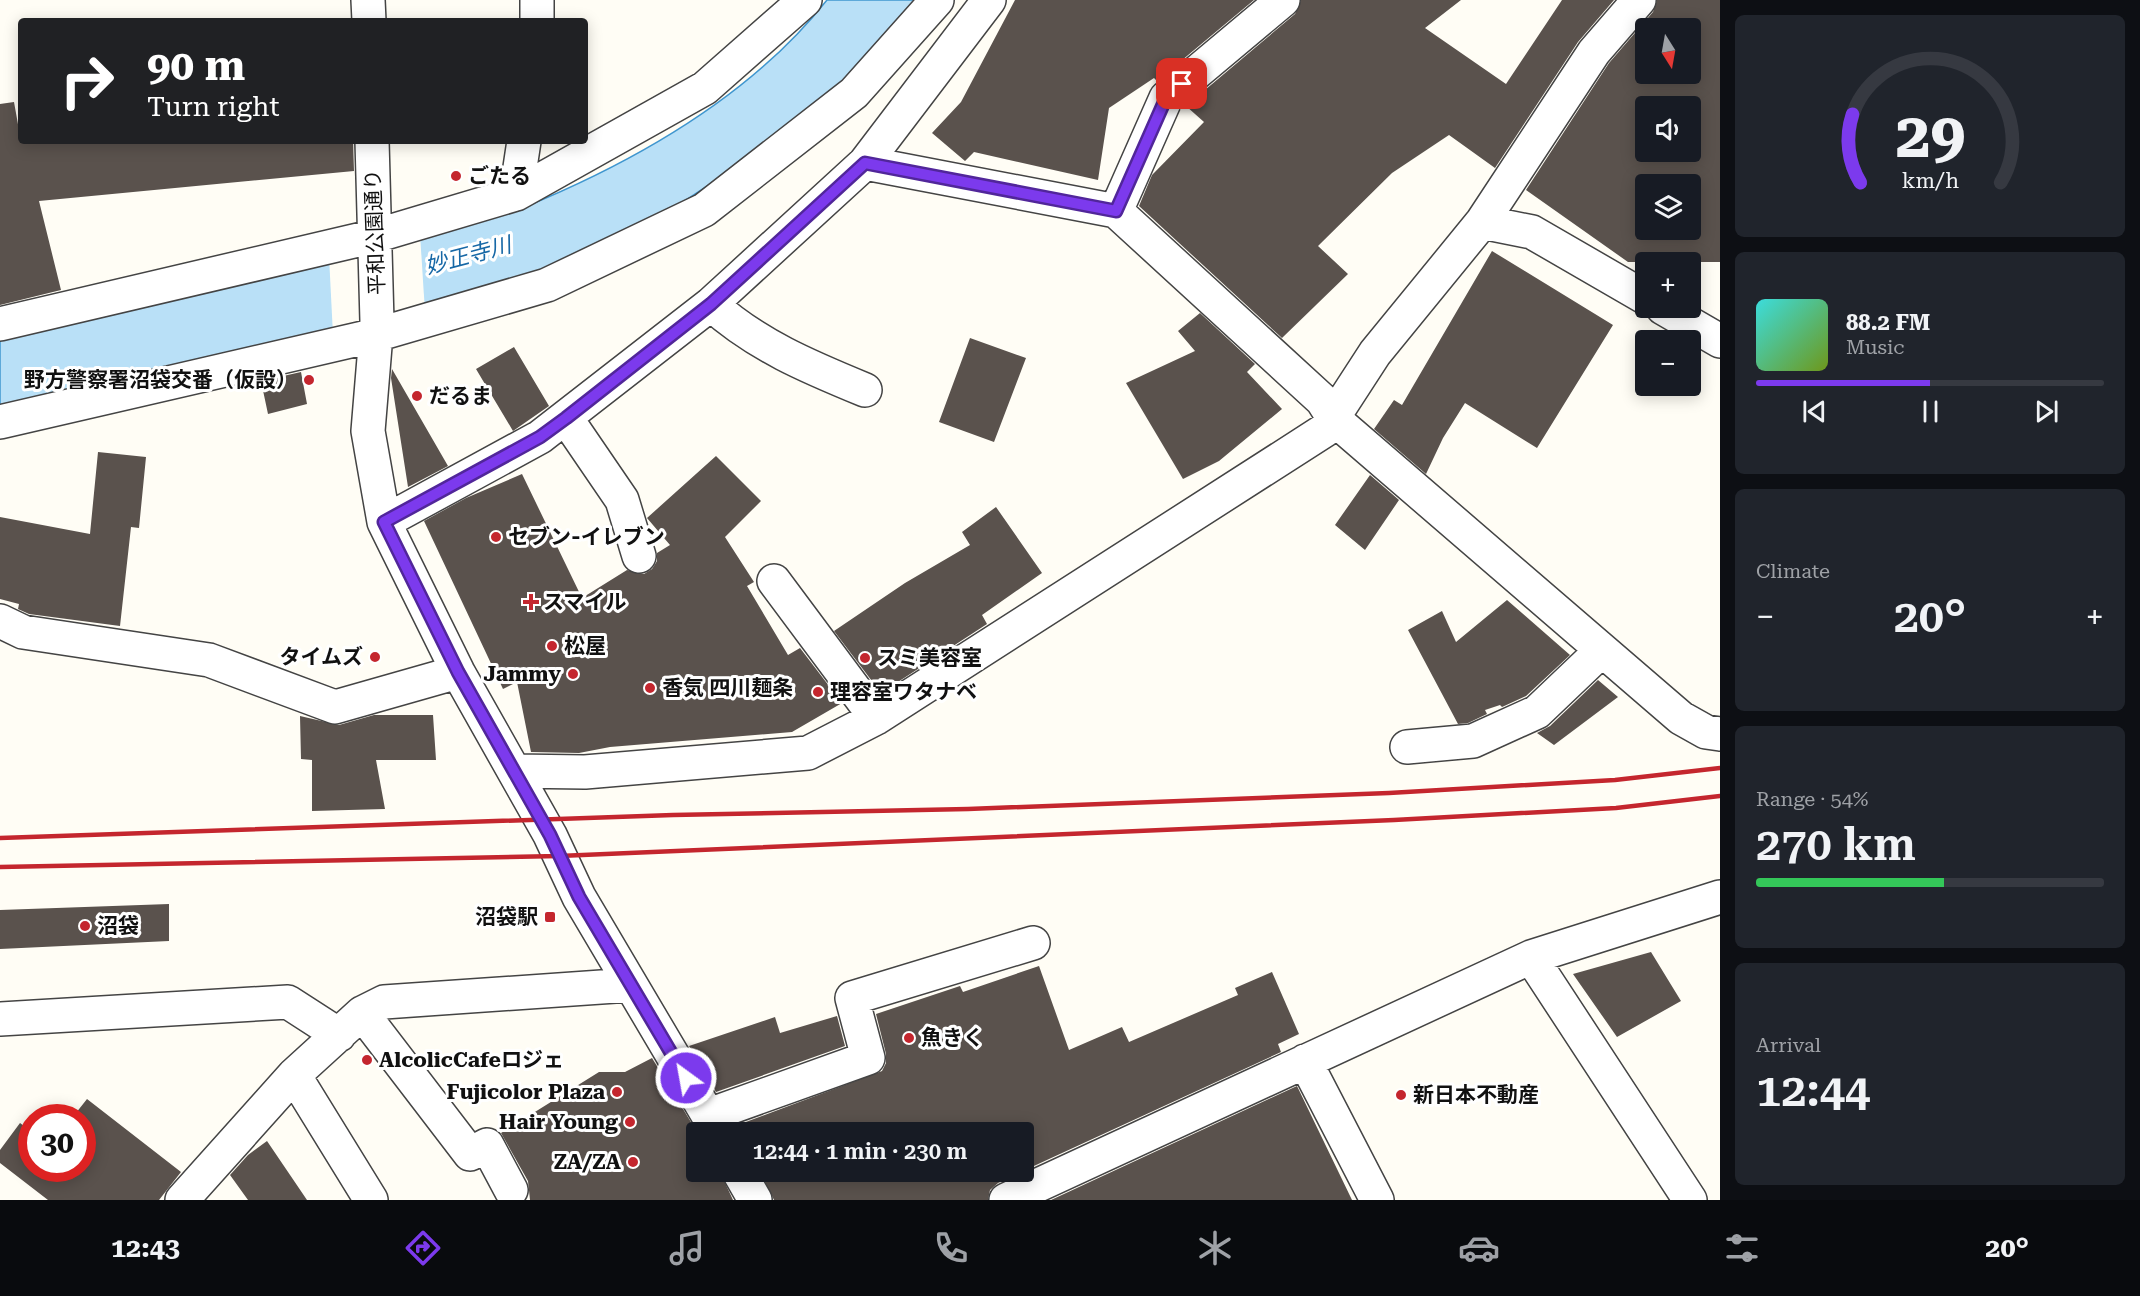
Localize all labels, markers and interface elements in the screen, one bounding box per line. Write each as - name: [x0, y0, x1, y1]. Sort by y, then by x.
- north arrow: [1635, 18, 1701, 84]
- map controls: [1635, 18, 1701, 396]
- text: 90 m: [147, 41, 245, 90]
- icon: right: [48, 42, 126, 120]
- pin: [1156, 58, 1207, 109]
- icon: arrive: [1165, 67, 1198, 100]
- text: Turn right: [147, 91, 280, 123]
- button: sound: [1635, 96, 1701, 162]
- text: 29: [1895, 99, 1965, 172]
- place label: ごたる: [468, 164, 531, 188]
- text: km/h: [1901, 168, 1959, 193]
- street label: 平和公園通り: [361, 169, 389, 295]
- marker: ごたる: [449, 169, 463, 183]
- button: layers: [1635, 174, 1701, 240]
- water label: 妙正寺川: [422, 232, 516, 279]
- button: +: [1635, 252, 1701, 318]
- text: 88.2 FM: [1846, 310, 1930, 335]
- button: −: [1635, 330, 1701, 396]
- text: Music: [1846, 335, 1905, 359]
- place label: 野方警察署沼袋交番（仮設）: [24, 368, 297, 392]
- marker: 野方警察署沼袋交番（仮設）: [302, 373, 316, 387]
- place label: だるま: [429, 384, 492, 408]
- marker: だるま: [410, 389, 424, 403]
- icon: previous: [1798, 395, 1831, 428]
- icon: pause: [1914, 395, 1947, 428]
- icon: next: [2030, 395, 2063, 428]
- place label: セブン-イレブン: [508, 525, 665, 549]
- marker: セブン-イレブン: [489, 530, 503, 544]
- text: Climate: [1756, 559, 1830, 583]
- place label: スマイル: [543, 590, 626, 614]
- text: 20°: [1894, 590, 1966, 643]
- marker: スマイル: [524, 595, 538, 609]
- text: −: [1756, 597, 1774, 636]
- text: +: [2086, 597, 2104, 636]
- place label: 松屋: [564, 634, 606, 658]
- marker: 松屋: [545, 639, 559, 653]
- place label: タイムズ: [279, 645, 363, 669]
- place label: スミ美容室: [877, 646, 982, 670]
- marker: タイムズ: [368, 650, 382, 664]
- marker: スミ美容室: [858, 651, 872, 665]
- place label: Jammy: [484, 662, 561, 686]
- marker: Jammy: [566, 667, 580, 681]
- place label: 香気 四川麺条: [662, 676, 793, 700]
- place label: 理容室ワタナベ: [830, 680, 977, 704]
- marker: 香気 四川麺条: [643, 681, 657, 695]
- marker: 理容室ワタナベ: [811, 685, 825, 699]
- text: Range · 54%: [1756, 787, 1868, 811]
- text: 270 km: [1756, 818, 1916, 871]
- place label: 沼袋駅: [475, 905, 538, 929]
- marker: 沼袋駅: [543, 910, 557, 924]
- place label: 沼袋: [97, 914, 139, 938]
- marker: 沼袋: [78, 919, 92, 933]
- place label: 魚きく: [921, 1026, 984, 1050]
- marker: 魚きく: [902, 1031, 916, 1045]
- text: Arrival: [1756, 1033, 1821, 1057]
- position arrow: [654, 1046, 718, 1110]
- place label: AlcolicCafeロジェ: [379, 1048, 564, 1072]
- marker: AlcolicCafeロジェ: [360, 1053, 374, 1067]
- text: 12:44: [1756, 1064, 1870, 1117]
- place label: Fujicolor Plaza: [447, 1080, 606, 1104]
- place label: 新日本不動産: [1413, 1083, 1539, 1107]
- marker: Fujicolor Plaza: [610, 1085, 624, 1099]
- marker: 新日本不動産: [1394, 1088, 1408, 1102]
- speed limit sign: 30: [18, 1104, 96, 1182]
- place label: Hair Young: [499, 1110, 618, 1134]
- marker: Hair Young: [623, 1115, 637, 1129]
- text: 12:44 · 1 min · 230 m: [753, 1139, 967, 1164]
- place label: ZA/ZA: [554, 1150, 621, 1174]
- marker: ZA/ZA: [626, 1155, 640, 1169]
- icon: directions: [402, 1227, 444, 1269]
- icon: music: [666, 1227, 708, 1269]
- icon: phone: [930, 1227, 972, 1269]
- icon: climate: [1194, 1227, 1236, 1269]
- icon: car: [1458, 1227, 1500, 1269]
- icon: filters: [1721, 1227, 1763, 1269]
- text: 12:43: [111, 1232, 180, 1264]
- text: 20°: [1985, 1232, 2029, 1264]

